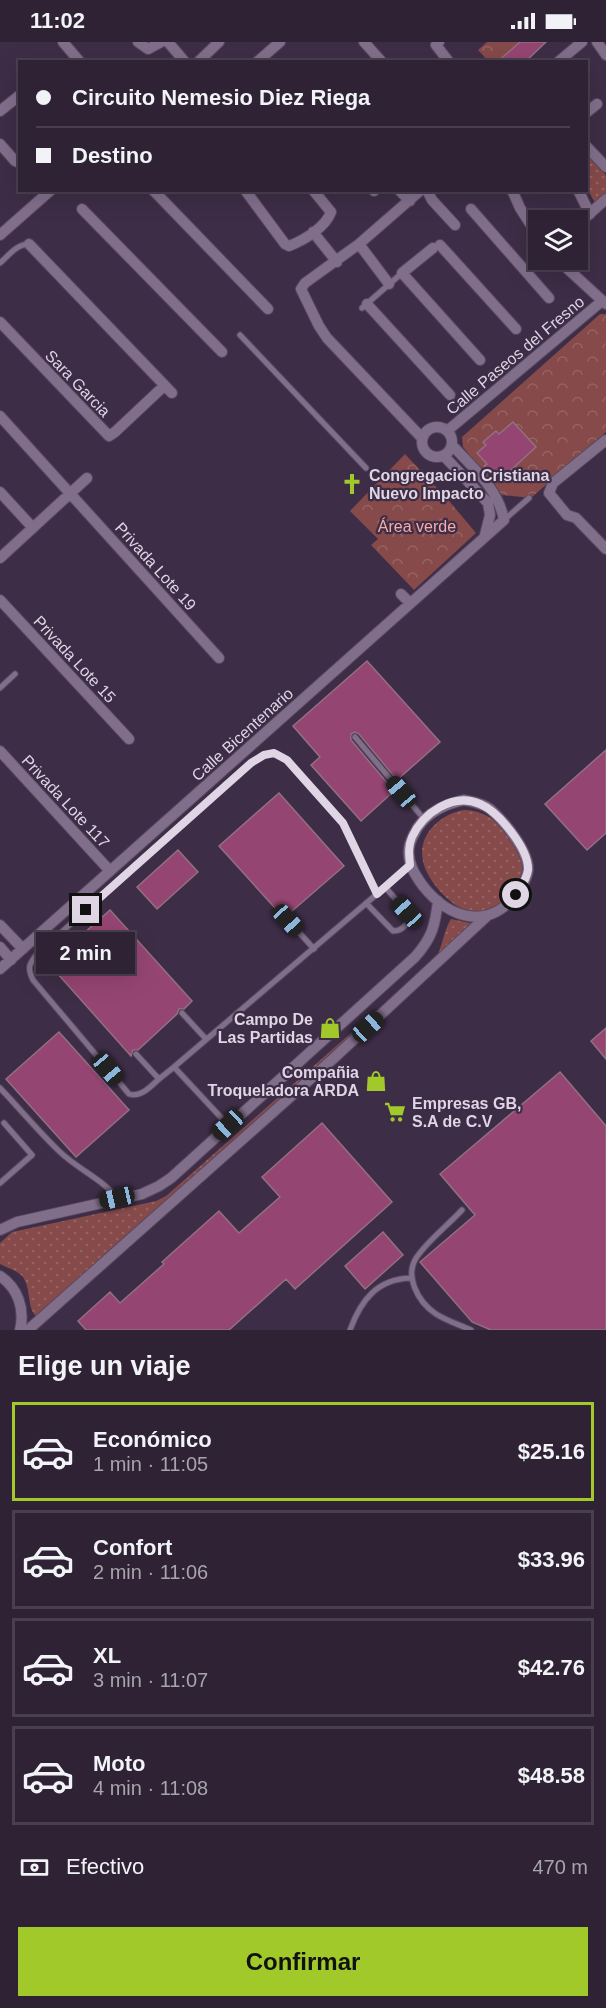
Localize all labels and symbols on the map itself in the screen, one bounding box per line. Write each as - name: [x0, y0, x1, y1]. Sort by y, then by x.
- street label: Calle Paseos del Fresno: [443, 293, 588, 418]
- street label: Sara Garcia: [42, 347, 113, 420]
- place label: Congregacion Cristiana Nuevo Impacto: [369, 467, 550, 502]
- church icon: Congregacion Cristiana Nuevo Impacto: [340, 472, 364, 496]
- park label: Área verde: [378, 517, 456, 535]
- street label: Privada Lote 19: [112, 519, 200, 614]
- street label: Privada Lote 15: [30, 613, 119, 706]
- street label: Calle Bicentenario: [188, 685, 296, 784]
- street label: Privada Lote 117: [19, 752, 113, 851]
- car: [383, 772, 419, 812]
- route start: [502, 881, 529, 908]
- car: [388, 893, 426, 931]
- route end: [72, 896, 99, 923]
- car: [269, 901, 307, 939]
- callout: 2 min: [36, 931, 136, 973]
- car: [349, 1008, 387, 1046]
- place label: Campo De Las Partidas: [218, 1011, 313, 1046]
- shop icon: Campo De Las Partidas: [318, 1016, 342, 1040]
- car: [90, 1049, 126, 1089]
- place label: Compañia Troqueladora ARDA: [208, 1064, 359, 1099]
- shop icon: Compañia Troqueladora ARDA: [364, 1069, 388, 1093]
- place label: Empresas GB, S.A de C.V: [412, 1095, 521, 1130]
- supermarket icon: Empresas GB, S.A de C.V: [383, 1100, 407, 1124]
- car: [209, 1106, 247, 1144]
- car: [97, 1185, 137, 1211]

